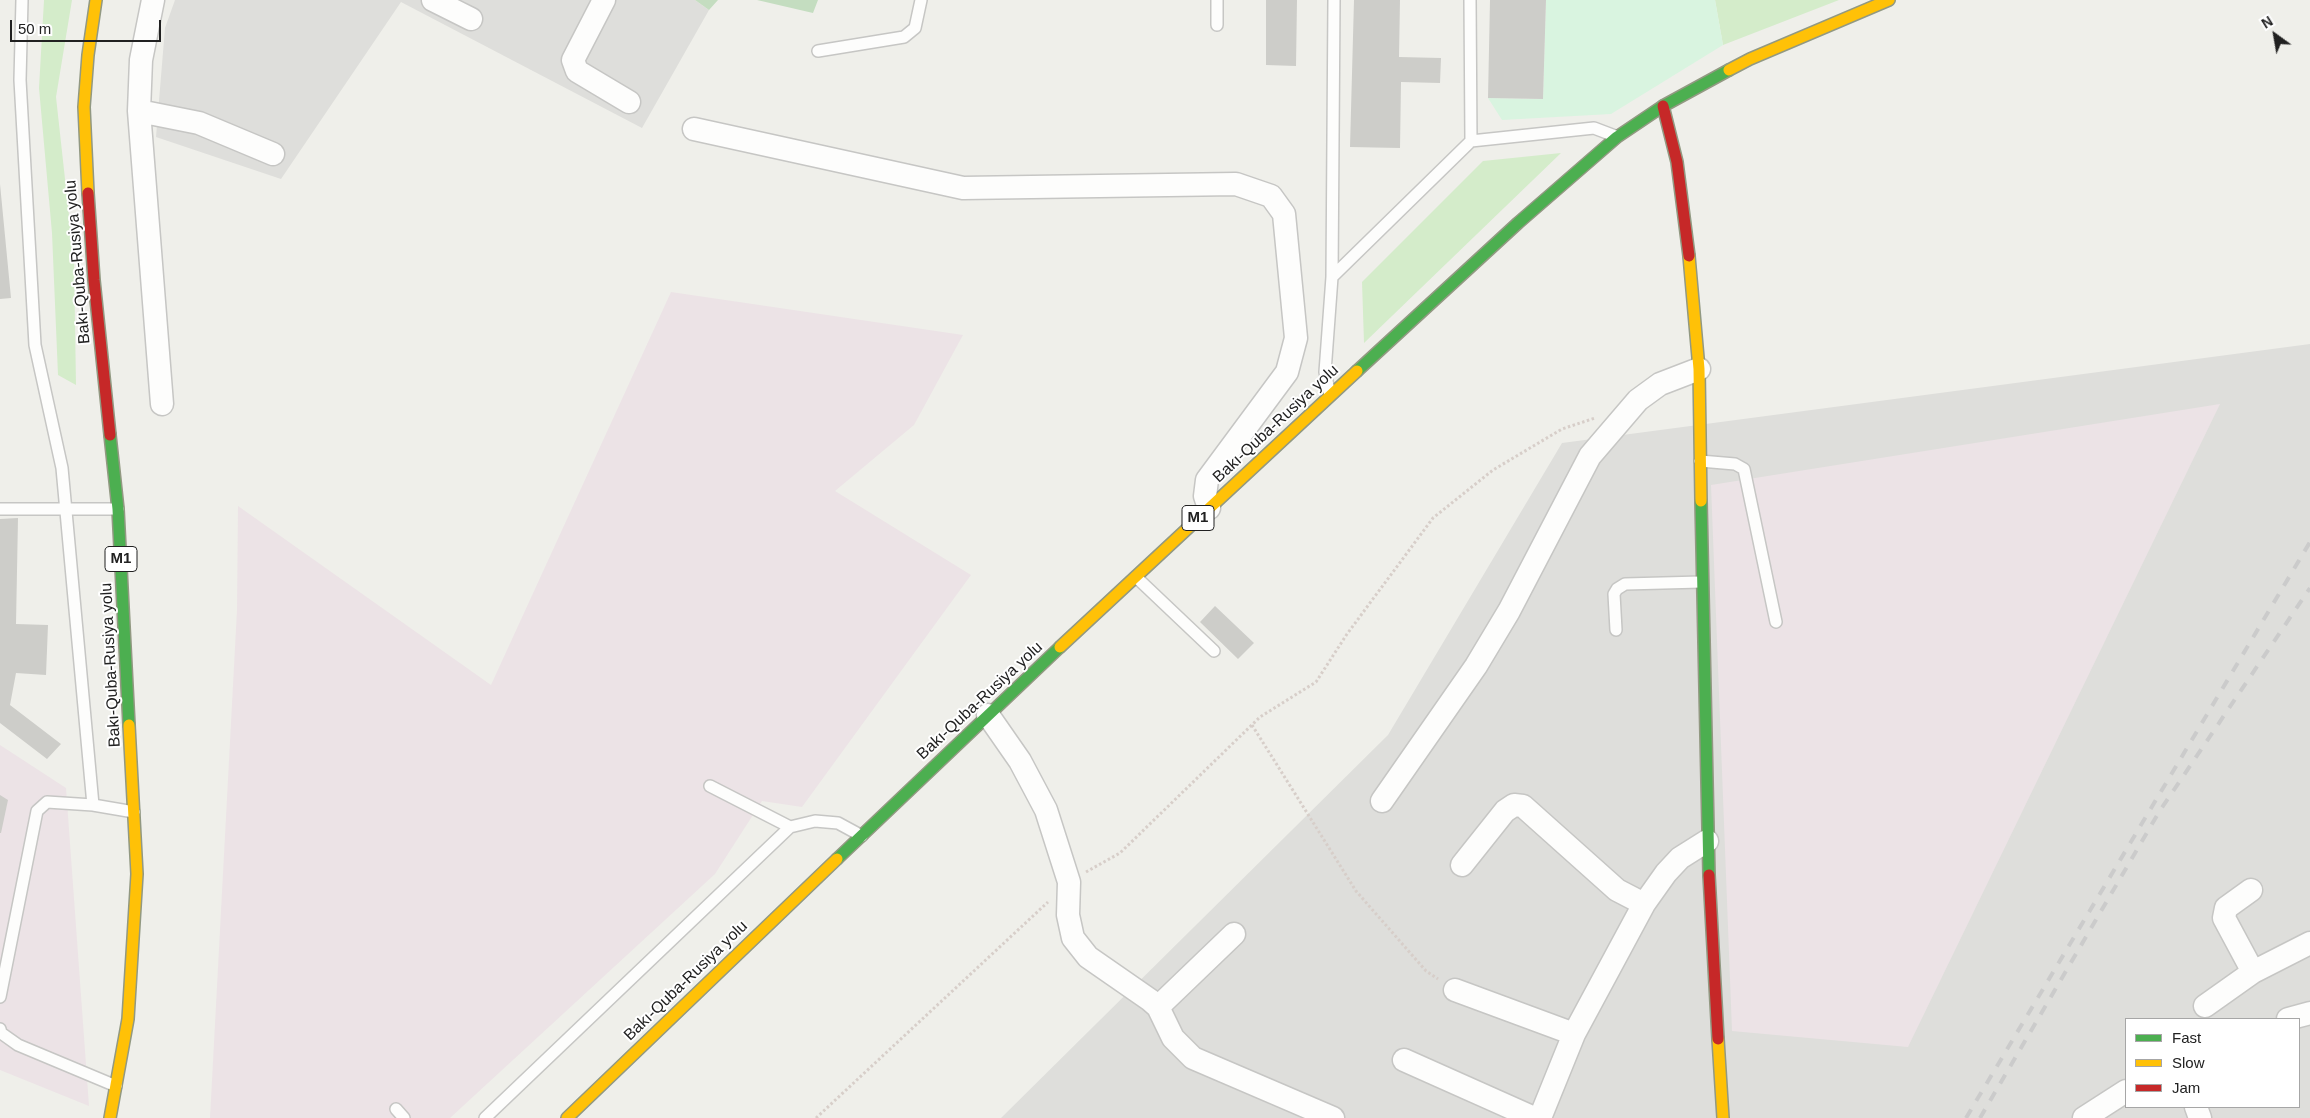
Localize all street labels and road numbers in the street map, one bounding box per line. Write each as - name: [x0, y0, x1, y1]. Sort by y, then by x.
- street label: Bakı-Quba-Rusiya yolu: [61, 179, 95, 345]
- street label: Bakı-Quba-Rusiya yolu: [1209, 361, 1343, 487]
- road number: M1: [1182, 506, 1214, 530]
- road number: M1: [105, 546, 137, 572]
- street label: Bakı-Quba-Rusiya yolu: [97, 582, 125, 748]
- street label: Bakı-Quba-Rusiya yolu: [913, 638, 1047, 764]
- street label: Bakı-Quba-Rusiya yolu: [620, 917, 752, 1045]

